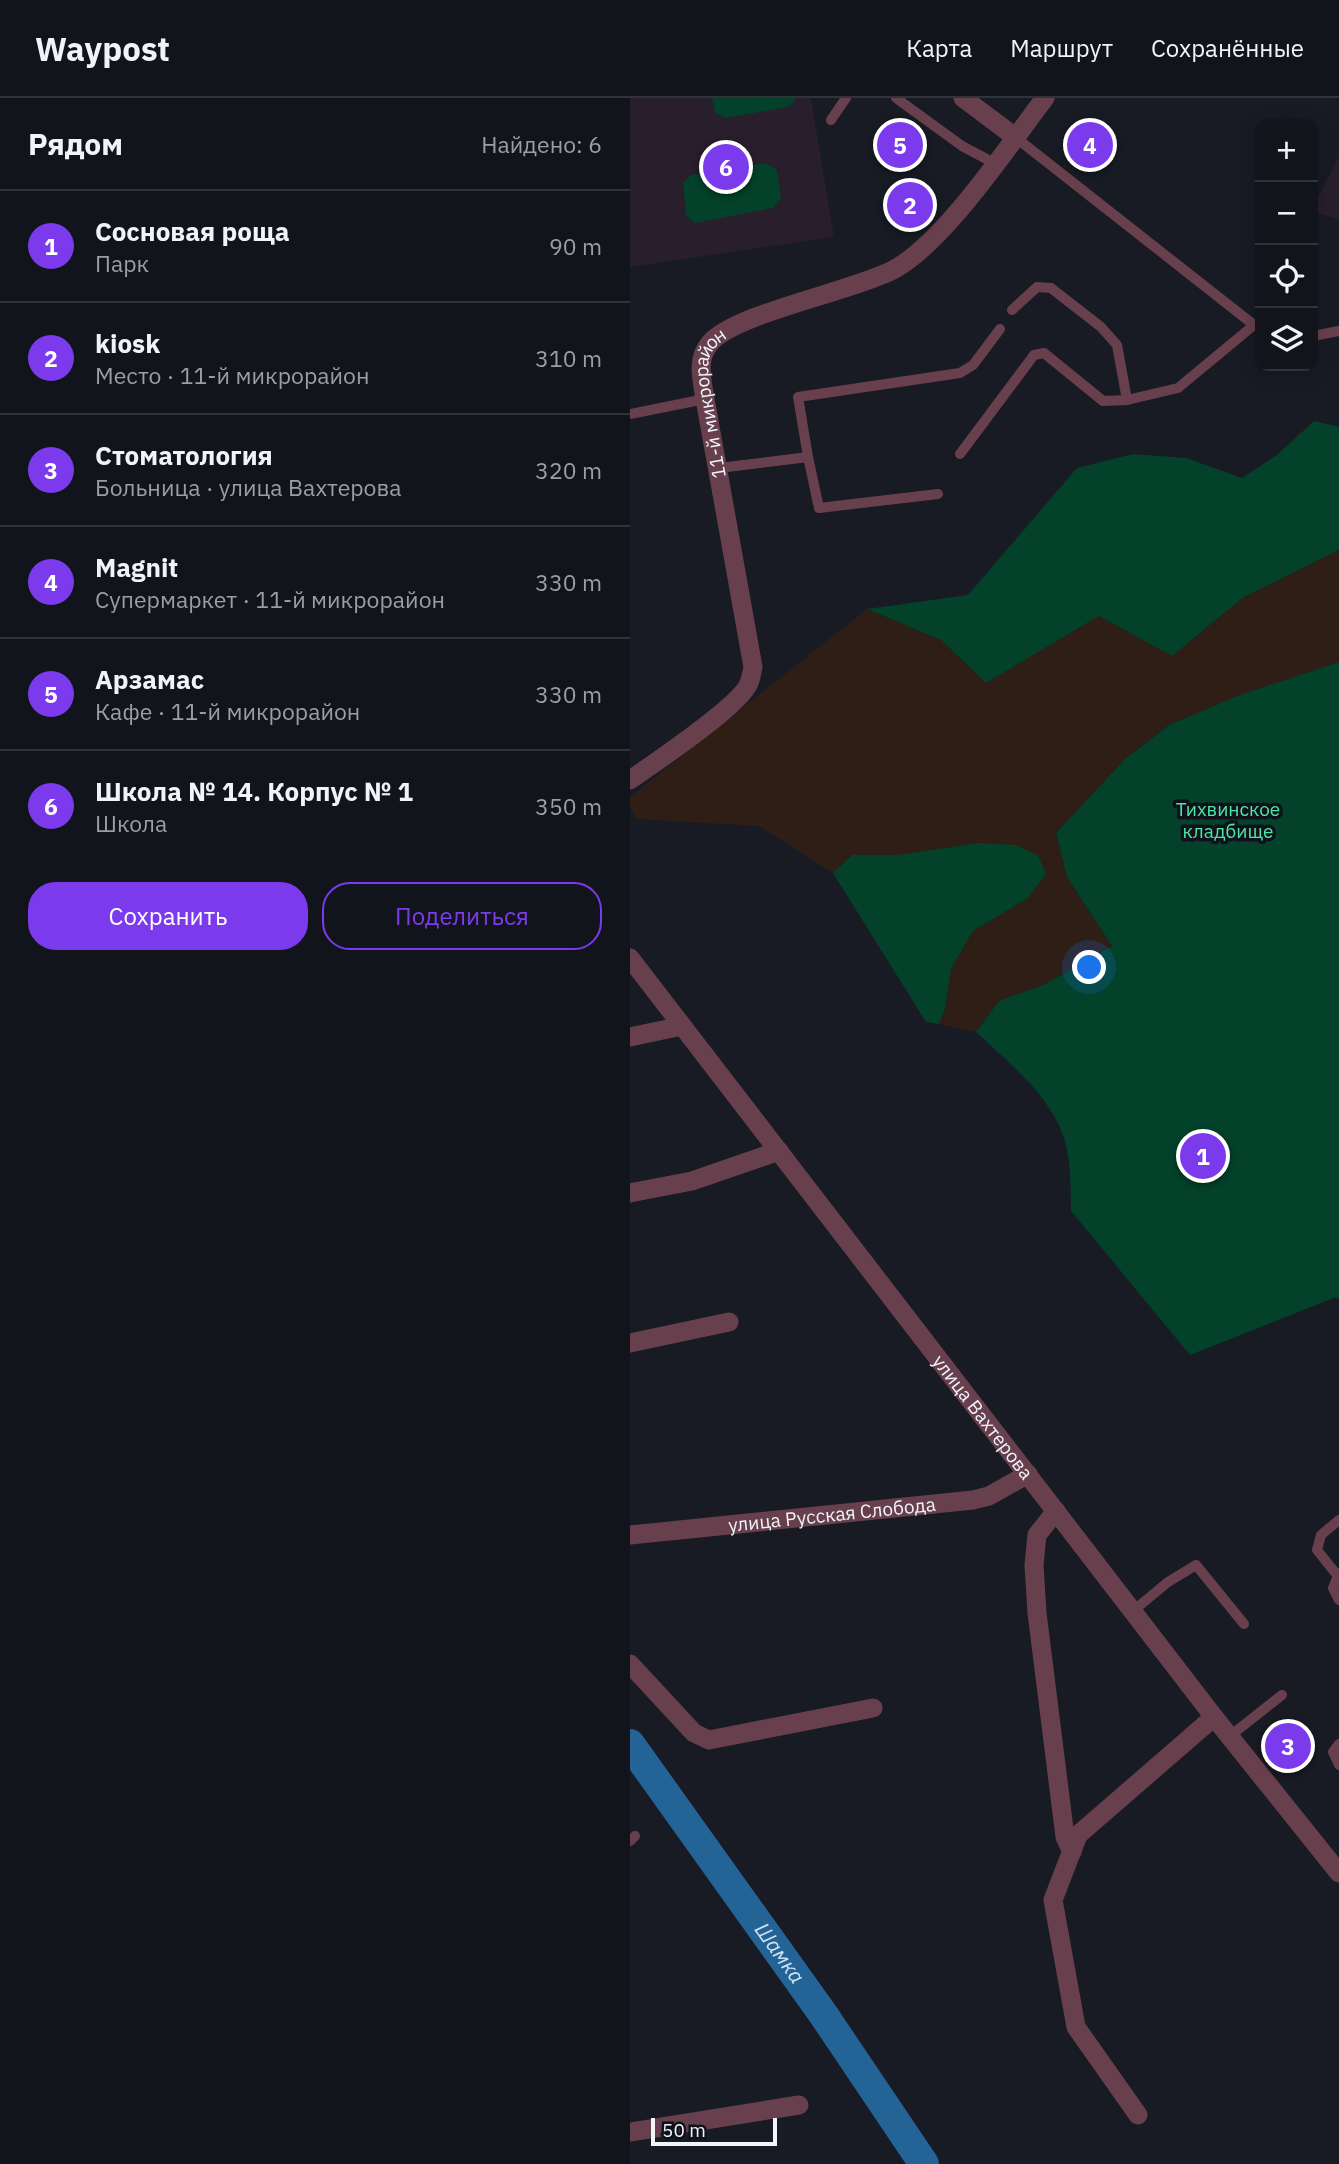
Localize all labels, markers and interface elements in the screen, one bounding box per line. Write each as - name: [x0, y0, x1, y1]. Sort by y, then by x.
- text: Waypost: [35, 27, 170, 70]
- text: Карта: [906, 32, 972, 64]
- text: Маршрут: [1010, 32, 1113, 64]
- text: Сохранённые: [1151, 32, 1304, 64]
- pin: 5: [877, 119, 923, 171]
- pin: 4: [1067, 119, 1113, 171]
- map controls: [1255, 119, 1318, 371]
- button: +: [1255, 119, 1318, 182]
- text: Рядом: [28, 124, 123, 163]
- text: Найдено: 6: [481, 129, 602, 159]
- pin: 6: [703, 141, 749, 193]
- pin: 2: [887, 179, 933, 231]
- button: −: [1255, 182, 1318, 245]
- text: Сосновая роща: [95, 214, 290, 248]
- text: 1: [44, 231, 58, 261]
- text: 90 m: [549, 231, 602, 261]
- button: locate: [1255, 245, 1318, 308]
- text: Парк: [95, 248, 149, 278]
- button: layers: [1255, 308, 1318, 371]
- text: 11-й микрорайон: [689, 322, 731, 480]
- text: kiosk: [95, 326, 160, 360]
- street label: 11-й микрорайон: [712, 329, 742, 487]
- text: 2: [44, 343, 58, 373]
- text: 310 m: [535, 343, 602, 373]
- text: Место · 11-й микрорайон: [95, 360, 369, 390]
- text: Стоматология: [95, 438, 273, 472]
- text: 3: [44, 455, 58, 485]
- text: 320 m: [535, 455, 602, 485]
- text: Больница · улица Вахтерова: [95, 472, 401, 502]
- text: Magnit: [95, 550, 178, 584]
- text: 4: [44, 567, 58, 597]
- text: 330 m: [535, 567, 602, 597]
- text: Супермаркет · 11-й микрорайон: [95, 584, 445, 614]
- text: Арзамас: [95, 662, 204, 696]
- text: 5: [44, 679, 58, 709]
- text: 330 m: [535, 679, 602, 709]
- text: Кафе · 11-й микрорайон: [95, 696, 360, 726]
- text: Школа № 14. Корпус № 1: [95, 774, 413, 808]
- text: 6: [44, 791, 58, 821]
- text: 350 m: [535, 791, 602, 821]
- park label: Тихвинское кладбище: [1176, 797, 1280, 843]
- text: Школа: [95, 808, 167, 838]
- button: Сохранить: [28, 882, 308, 950]
- button: Поделиться: [322, 882, 602, 950]
- your location: [1072, 950, 1106, 984]
- pin: 1: [1180, 1130, 1226, 1182]
- street label: улица Вахтерова: [928, 1350, 1039, 1484]
- street label: улица Русская Слобода: [727, 1492, 937, 1537]
- pin: 3: [1265, 1720, 1311, 1772]
- water label: Шамка: [749, 1916, 812, 1989]
- scale bar: [651, 2115, 777, 2147]
- text: 50 m: [662, 2118, 706, 2142]

